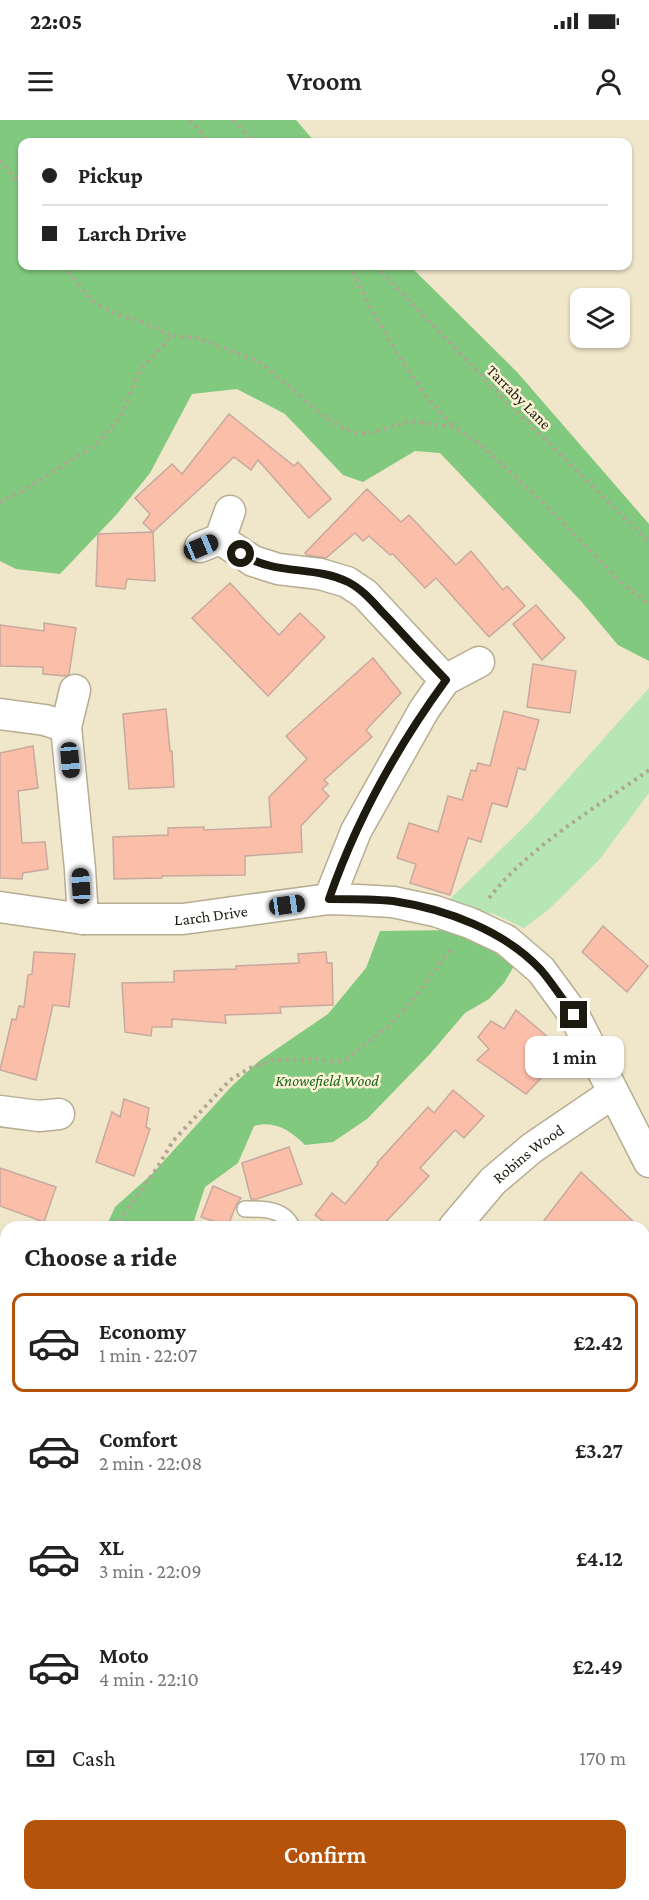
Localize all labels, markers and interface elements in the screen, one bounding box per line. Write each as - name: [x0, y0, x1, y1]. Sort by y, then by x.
- text: 22:05: [30, 9, 82, 34]
- icon: menu: [24, 65, 57, 98]
- icon: person: [592, 65, 625, 98]
- text: Vroom: [287, 66, 362, 96]
- text: Pickup: [78, 163, 143, 188]
- text: Larch Drive: [78, 221, 186, 246]
- map controls: [570, 288, 630, 348]
- button: layers: [570, 288, 630, 348]
- street label: Tarraby Lane: [483, 361, 555, 433]
- car: [181, 532, 221, 562]
- route start: [227, 540, 254, 567]
- car: [59, 741, 81, 779]
- car: [71, 868, 91, 904]
- car: [268, 894, 306, 916]
- street label: Larch Drive: [174, 902, 249, 928]
- route end: [560, 1001, 587, 1028]
- callout: 1 min: [524, 1036, 624, 1078]
- text: 1 min: [552, 1046, 597, 1068]
- park label: Knowefield Wood: [275, 1072, 379, 1090]
- street label: Robins Wood: [489, 1120, 567, 1186]
- text: Choose a ride: [24, 1242, 177, 1272]
- icon: car: [27, 1316, 81, 1370]
- text: Economy: [99, 1319, 186, 1344]
- text: £2.42: [573, 1330, 623, 1355]
- text: 1 min · 22:07: [99, 1344, 197, 1366]
- icon: car: [27, 1424, 81, 1478]
- text: Comfort: [99, 1427, 177, 1452]
- text: £3.27: [575, 1438, 623, 1463]
- text: 2 min · 22:08: [99, 1452, 202, 1474]
- icon: car: [27, 1532, 81, 1586]
- text: XL: [99, 1535, 124, 1560]
- text: £4.12: [576, 1546, 623, 1571]
- text: 3 min · 22:09: [99, 1560, 202, 1582]
- icon: car: [27, 1640, 81, 1694]
- text: Moto: [99, 1643, 149, 1668]
- text: £2.49: [573, 1654, 623, 1679]
- text: 4 min · 22:10: [99, 1668, 199, 1690]
- icon: cash: [24, 1742, 57, 1775]
- text: Cash: [72, 1746, 116, 1771]
- text: 170 m: [579, 1747, 626, 1769]
- button: Confirm: [24, 1820, 626, 1889]

